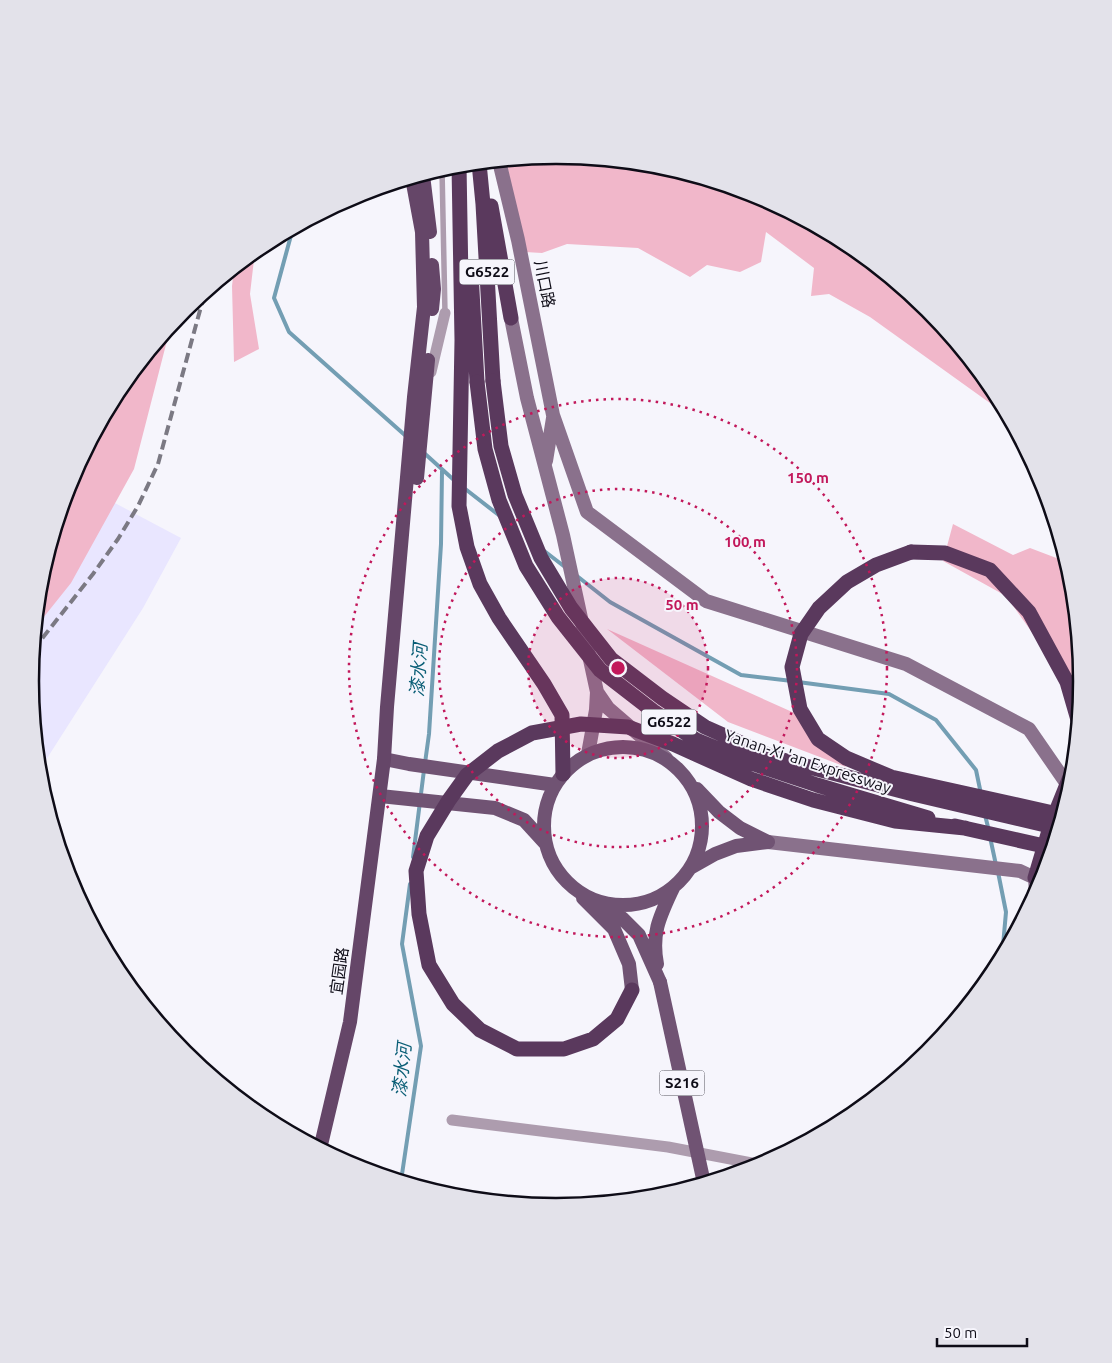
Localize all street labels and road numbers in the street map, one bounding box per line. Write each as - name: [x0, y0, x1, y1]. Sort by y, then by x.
- street label: 川口路: [532, 259, 558, 309]
- road number: G6522: [460, 260, 514, 284]
- road number: G6522: [642, 710, 696, 734]
- street label: Yanan-Xi 'an Expressway: [723, 726, 894, 796]
- street label: 宜园路: [327, 946, 351, 996]
- road number: S216: [660, 1070, 704, 1096]

